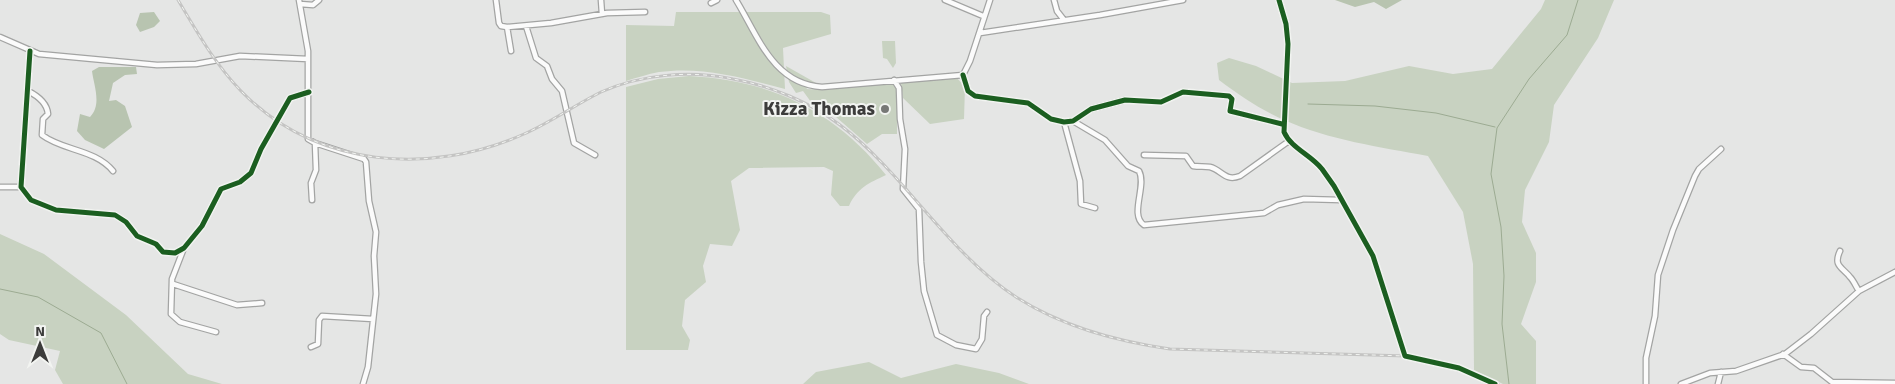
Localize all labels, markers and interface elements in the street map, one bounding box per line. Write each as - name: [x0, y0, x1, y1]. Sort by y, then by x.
- place label: Kizza Thomas: [763, 97, 875, 121]
- marker: Kizza Thomas: [879, 103, 891, 115]
- north arrow: [15, 319, 65, 369]
- text: N: [35, 323, 45, 340]

